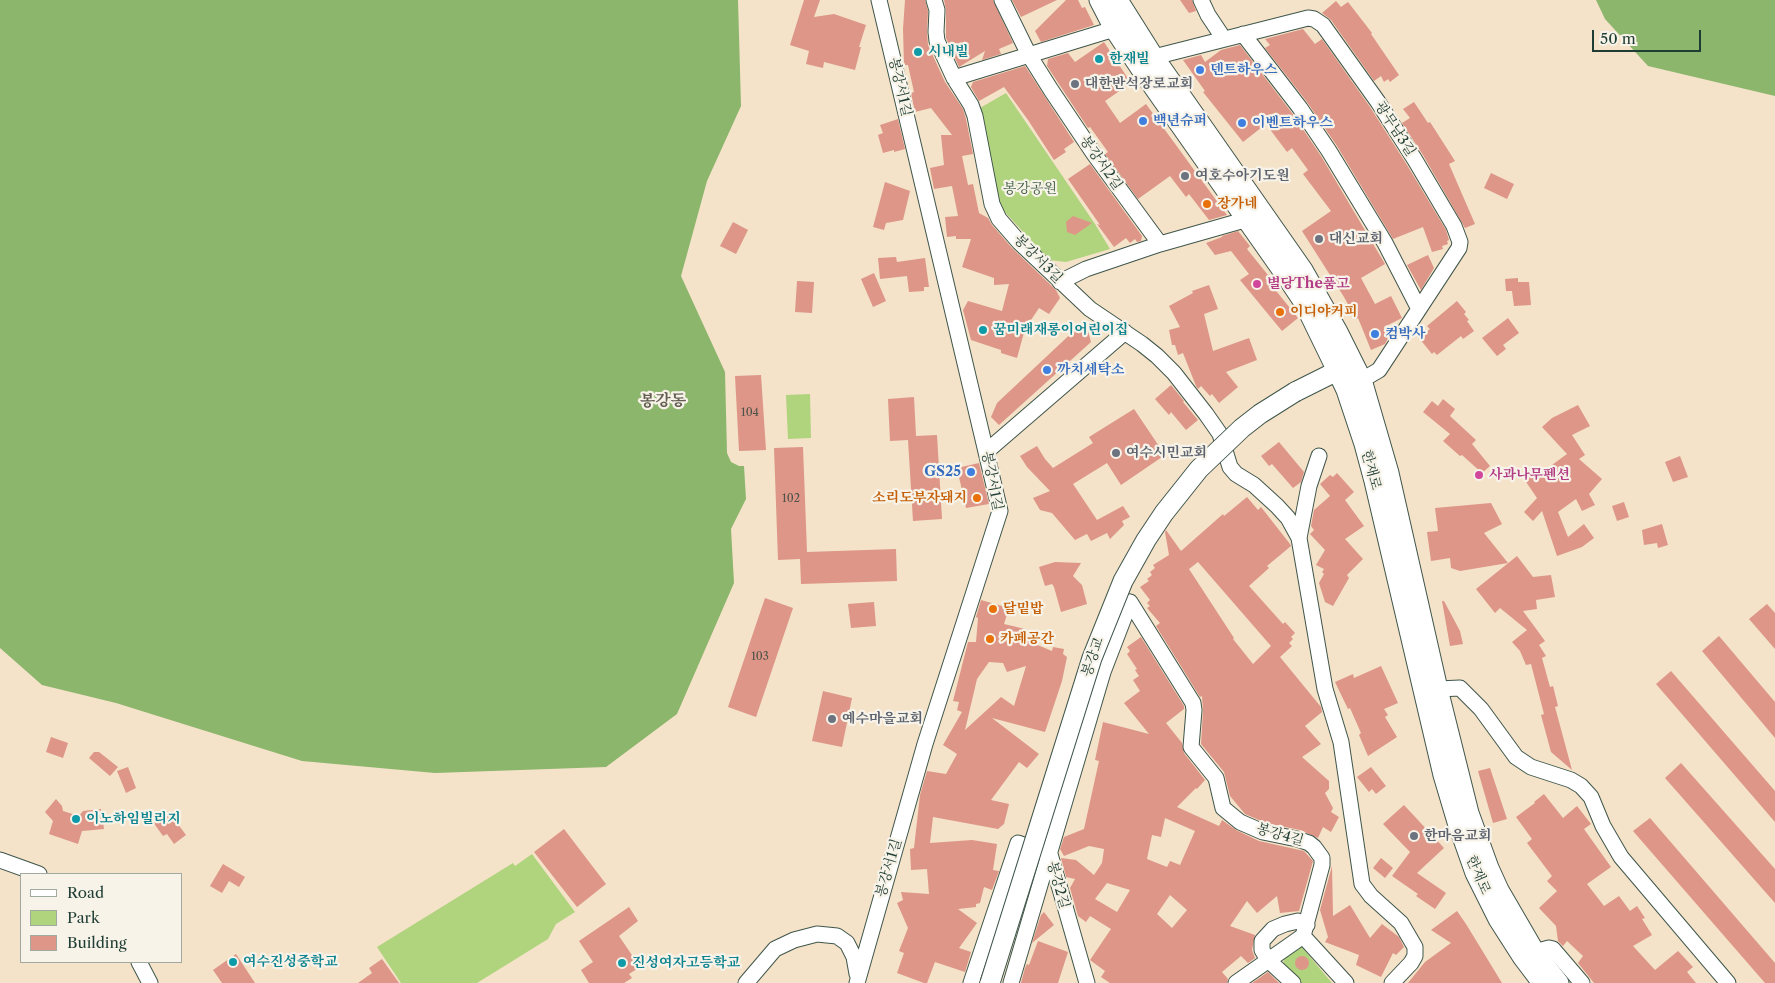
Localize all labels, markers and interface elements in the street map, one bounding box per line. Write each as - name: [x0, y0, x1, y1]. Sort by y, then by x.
- scale bar: [1595, 20, 1704, 52]
- text: 50 m: [1600, 29, 1636, 48]
- place label: 시내빌: [928, 44, 969, 60]
- marker: 시내빌: [912, 46, 924, 58]
- place label: 한재빌: [1109, 51, 1150, 67]
- marker: 한재빌: [1093, 53, 1105, 65]
- street label: 봉강서1길: [885, 56, 915, 118]
- place label: 덴트하우스: [1210, 62, 1278, 78]
- marker: 덴트하우스: [1194, 64, 1206, 76]
- place label: 대한반석장로교회: [1085, 76, 1193, 92]
- marker: 대한반석장로교회: [1069, 78, 1081, 90]
- street label: 광무남3길: [1371, 99, 1419, 159]
- place label: 백년슈퍼: [1153, 113, 1207, 129]
- marker: 백년슈퍼: [1137, 115, 1149, 127]
- place label: 이벤트하우스: [1252, 115, 1333, 131]
- marker: 이벤트하우스: [1236, 117, 1248, 129]
- street label: 봉강서2길: [1076, 133, 1126, 193]
- place label: 여호수아기도원: [1195, 168, 1290, 184]
- marker: 여호수아기도원: [1179, 170, 1191, 182]
- park label: 봉강공원: [1003, 181, 1057, 197]
- place label: 장가네: [1217, 196, 1258, 212]
- marker: 장가네: [1201, 198, 1213, 210]
- street label: 봉강서3길: [1010, 231, 1066, 287]
- place label: 대신교회: [1329, 231, 1383, 247]
- marker: 대신교회: [1313, 233, 1325, 245]
- place label: 별당The품고: [1267, 276, 1350, 292]
- marker: 별당The품고: [1251, 278, 1263, 290]
- place label: 이디야커피: [1290, 304, 1358, 320]
- marker: 이디야커피: [1274, 306, 1286, 318]
- place label: 꿈미래재롱이어린이집: [993, 322, 1128, 338]
- marker: 꿈미래재롱이어린이집: [977, 324, 989, 336]
- place label: 컴박사: [1385, 326, 1426, 342]
- marker: 컴박사: [1369, 328, 1381, 340]
- place label: 까치세탁소: [1057, 362, 1125, 378]
- marker: 까치세탁소: [1041, 364, 1053, 376]
- district label: 봉강동: [640, 391, 686, 411]
- house number: 104: [741, 406, 759, 420]
- place label: 여수시민교회: [1126, 445, 1207, 461]
- marker: 여수시민교회: [1110, 447, 1122, 459]
- street label: 한재로: [1358, 448, 1384, 492]
- street label: 봉강서1길: [978, 450, 1006, 512]
- place label: GS25: [924, 464, 961, 480]
- marker: GS25: [965, 466, 977, 478]
- place label: 사과나무펜션: [1489, 467, 1570, 483]
- marker: 사과나무펜션: [1473, 469, 1485, 481]
- place label: 소리도부자돼지: [872, 490, 967, 506]
- house number: 102: [782, 492, 800, 506]
- marker: 소리도부자돼지: [971, 492, 983, 504]
- place label: 달밑밥: [1003, 601, 1044, 617]
- marker: 달밑밥: [987, 603, 999, 615]
- place label: 카페공간: [1000, 631, 1054, 647]
- marker: 카페공간: [984, 633, 996, 645]
- street label: 봉강교: [1078, 635, 1108, 679]
- house number: 103: [751, 650, 769, 664]
- place label: 예수마을교회: [842, 711, 923, 727]
- marker: 예수마을교회: [826, 713, 838, 725]
- place label: 이노하임빌리지: [86, 811, 181, 827]
- marker: 이노하임빌리지: [70, 813, 82, 825]
- street label: 봉강4길: [1254, 820, 1306, 850]
- place label: 한마음교회: [1424, 828, 1492, 844]
- marker: 한마음교회: [1408, 830, 1420, 842]
- street label: 봉강서1길: [873, 837, 905, 899]
- street label: 한재로: [1462, 853, 1494, 897]
- street label: 봉강2길: [1043, 859, 1073, 911]
- legend: [20, 873, 182, 963]
- text: Road: [67, 883, 104, 902]
- text: Park: [67, 908, 100, 927]
- text: Building: [67, 933, 127, 952]
- place label: 여수진성중학교: [243, 954, 338, 970]
- place label: 진성여자고등학교: [632, 955, 740, 971]
- marker: 여수진성중학교: [227, 956, 239, 968]
- marker: 진성여자고등학교: [616, 957, 628, 969]

